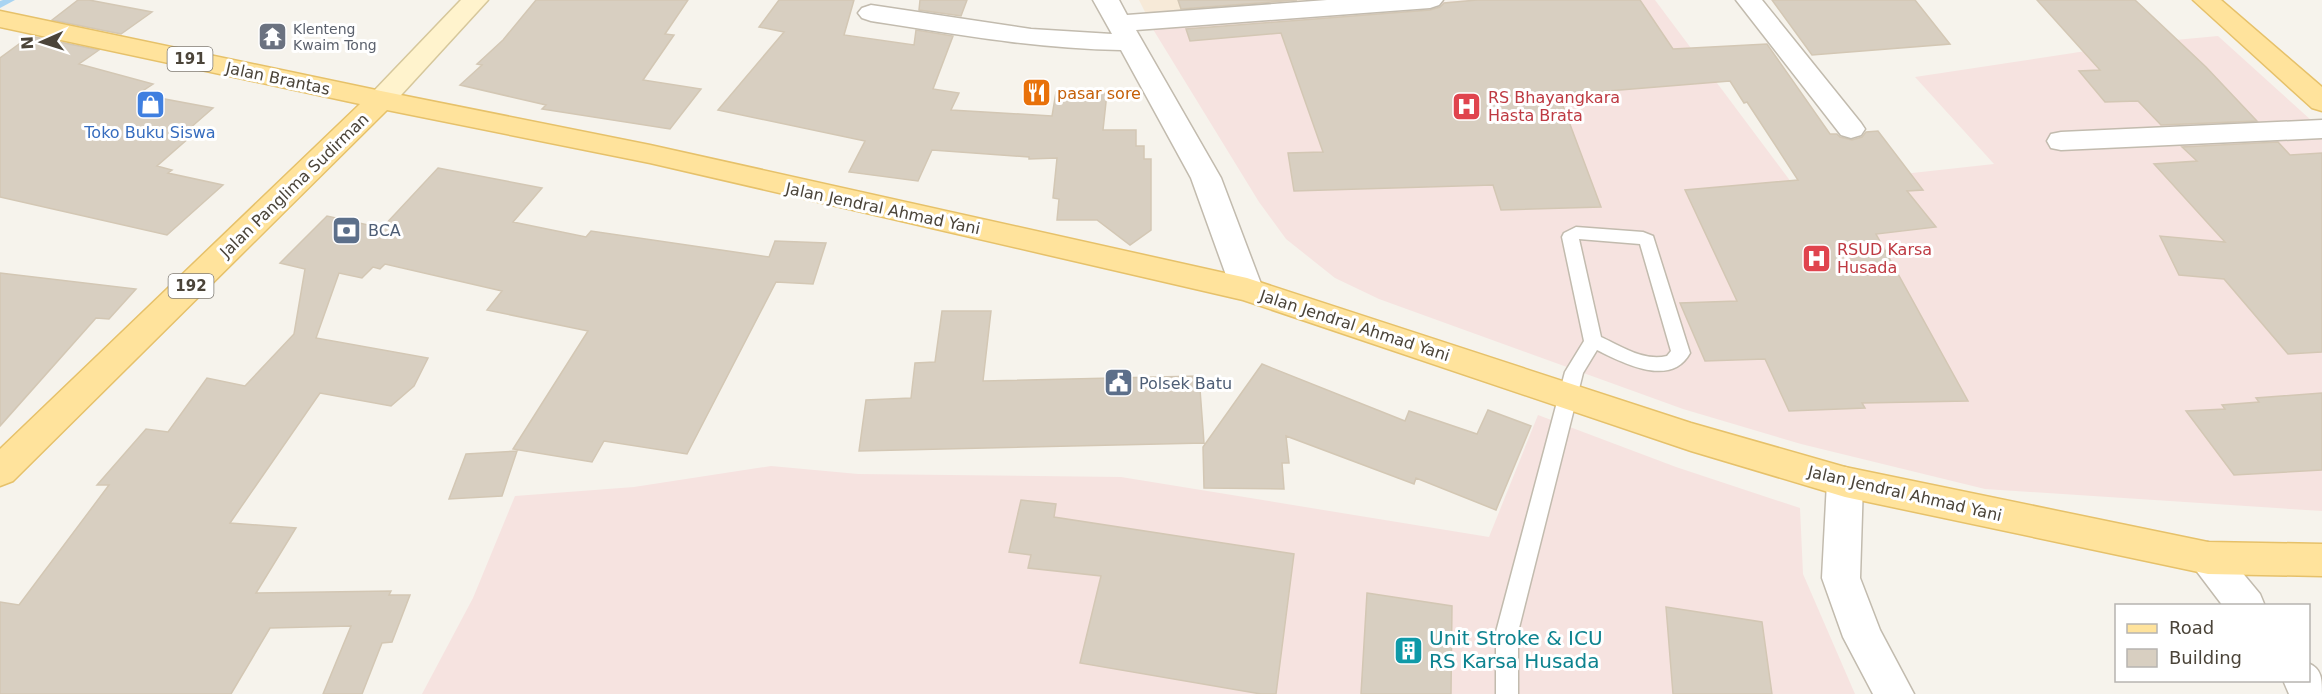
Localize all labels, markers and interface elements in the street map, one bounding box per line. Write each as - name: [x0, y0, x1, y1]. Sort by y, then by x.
- north arrow: [12, 12, 72, 72]
- temple icon: Klenteng Kwaim Tong: [256, 21, 288, 53]
- place label: Klenteng Kwaim Tong: [293, 21, 377, 53]
- text: N: [18, 36, 37, 50]
- road number: 191: [168, 47, 213, 71]
- street label: Jalan Brantas: [223, 58, 332, 99]
- restaurant icon: pasar sore: [1020, 77, 1052, 109]
- place label: pasar sore: [1057, 84, 1141, 103]
- shop icon: Toko Buku Siswa: [134, 88, 166, 120]
- place label: RS Bhayangkara Hasta Brata: [1488, 88, 1620, 125]
- hospital icon: RS Bhayangkara Hasta Brata: [1451, 90, 1483, 122]
- street label: Jalan Panglima Sudirman: [215, 109, 373, 262]
- place label: Toko Buku Siswa: [83, 123, 216, 142]
- street label: Jalan Jendral Ahmad Yani: [783, 178, 982, 238]
- bank icon: BCA: [331, 214, 363, 246]
- place label: BCA: [368, 221, 401, 240]
- place label: RSUD Karsa Husada: [1837, 240, 1932, 277]
- hospital icon: RSUD Karsa Husada: [1800, 242, 1832, 274]
- road number: 192: [168, 274, 213, 298]
- street label: Jalan Jendral Ahmad Yani: [1257, 285, 1452, 365]
- public building icon: Polsek Batu: [1102, 367, 1134, 399]
- place label: Polsek Batu: [1139, 374, 1232, 393]
- street label: Jalan Jendral Ahmad Yani: [1805, 462, 2004, 525]
- legend: [2115, 604, 2310, 682]
- text: Road: [2169, 617, 2214, 638]
- place label: Unit Stroke & ICU RS Karsa Husada: [1429, 626, 1603, 673]
- building icon: Unit Stroke & ICU RS Karsa Husada: [1392, 634, 1424, 666]
- text: Building: [2169, 647, 2242, 668]

